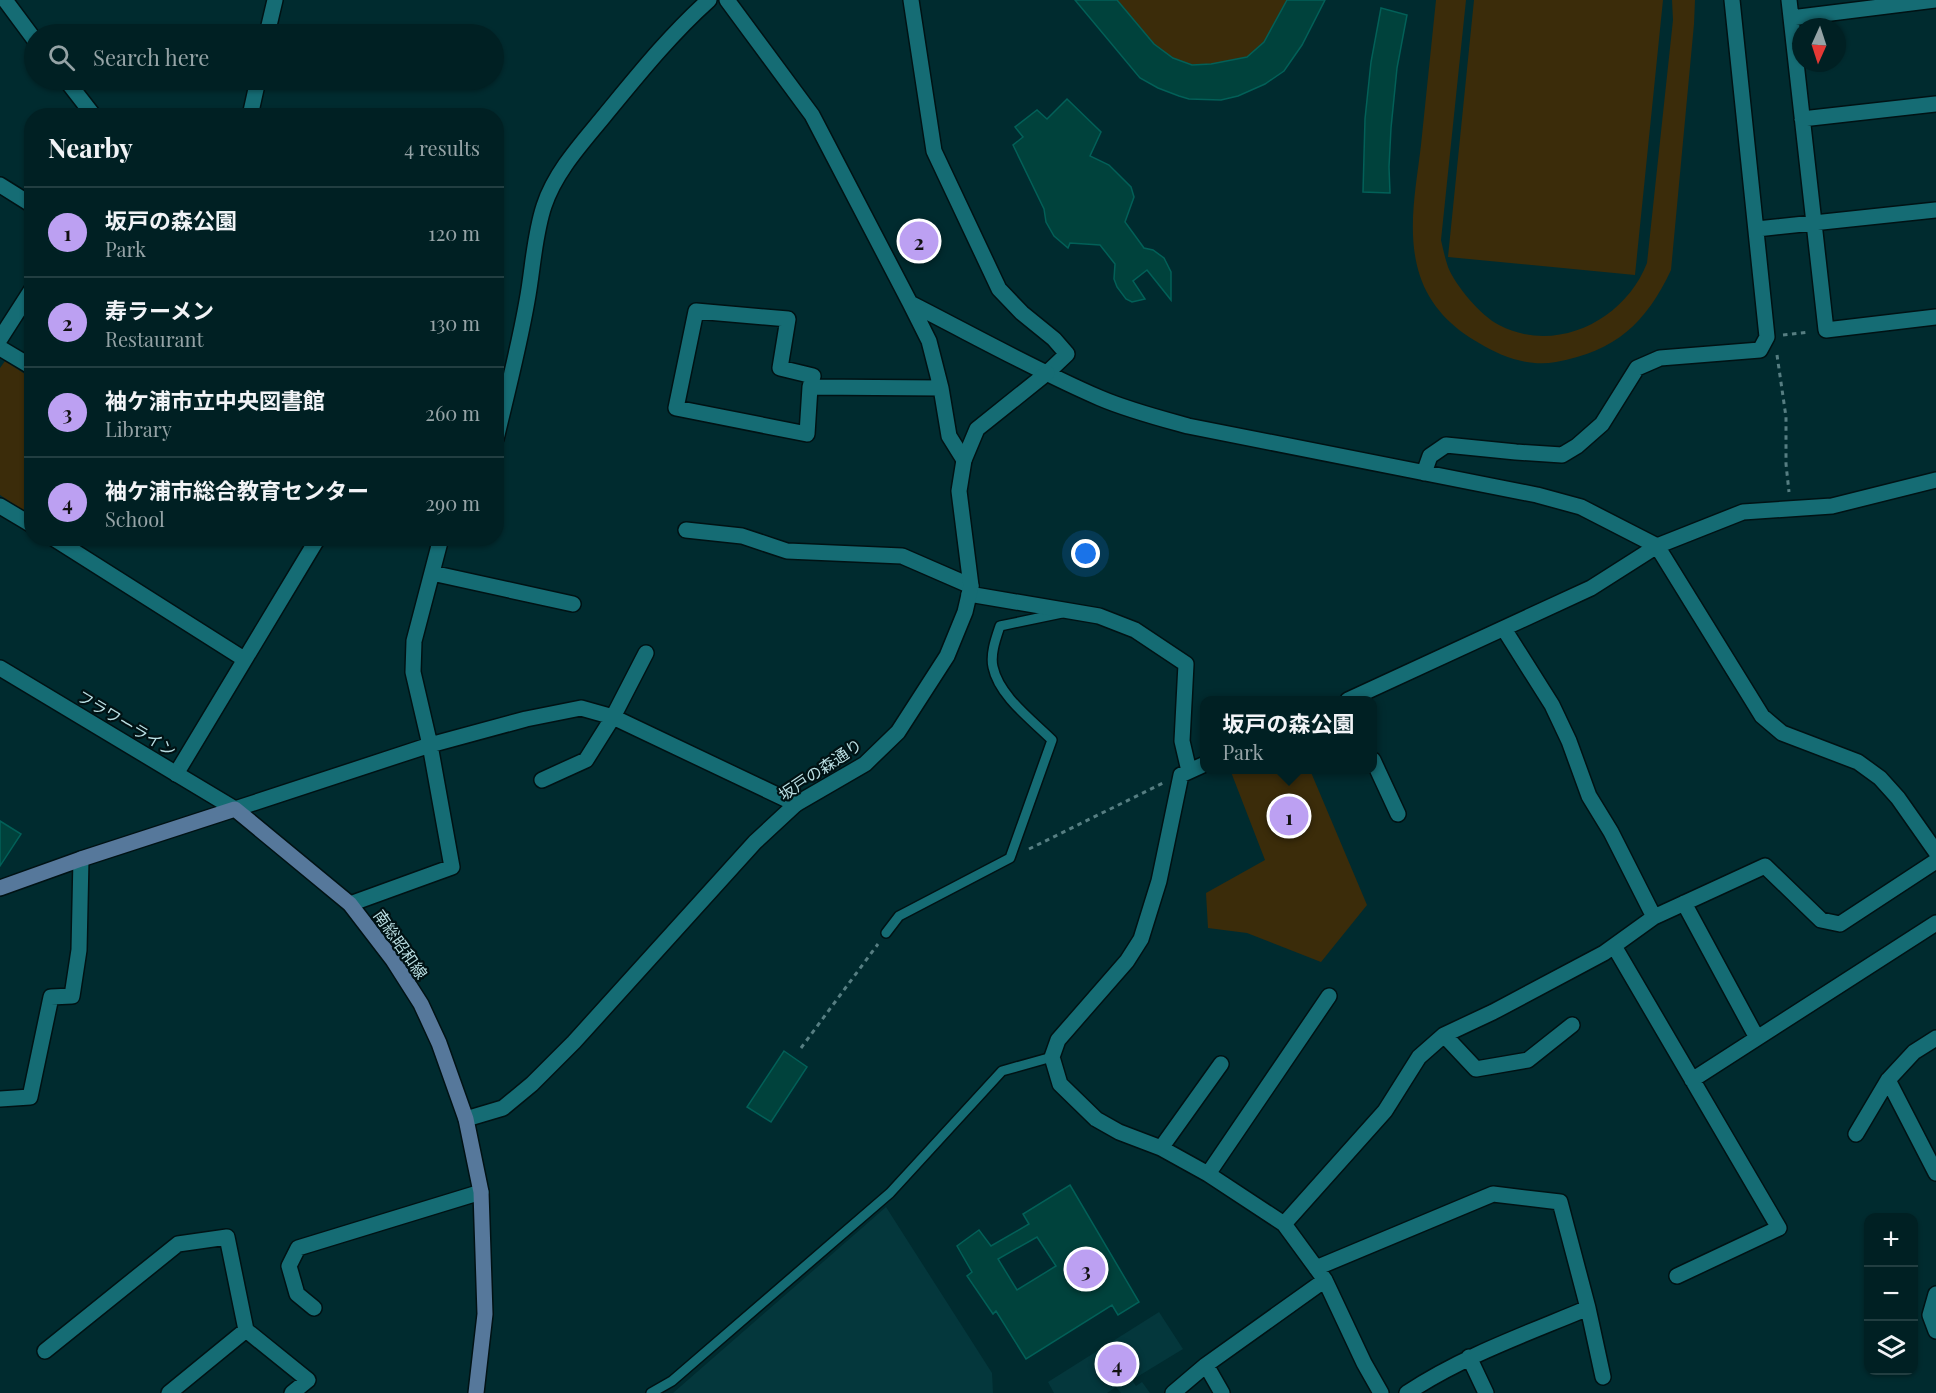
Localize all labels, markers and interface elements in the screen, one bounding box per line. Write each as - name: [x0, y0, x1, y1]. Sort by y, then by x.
- north arrow: [1792, 18, 1846, 72]
- search box: [24, 24, 504, 90]
- icon: search: [45, 41, 78, 74]
- text: Search here: [93, 42, 209, 72]
- text: Nearby: [48, 130, 133, 165]
- text: 4 results: [404, 134, 480, 161]
- text: 坂戸の森公園: [105, 205, 237, 235]
- pin: 2: [900, 218, 938, 264]
- text: 1: [64, 219, 71, 246]
- text: 120 m: [428, 219, 480, 246]
- text: Park: [105, 235, 146, 262]
- text: 寿ラーメン: [105, 295, 214, 325]
- text: 2: [62, 309, 73, 336]
- text: 130 m: [429, 309, 480, 336]
- text: Restaurant: [105, 325, 204, 352]
- text: 袖ケ浦市立中央図書館: [105, 385, 325, 415]
- text: 3: [63, 399, 72, 426]
- text: 260 m: [425, 399, 480, 426]
- text: Library: [105, 415, 172, 442]
- text: 袖ケ浦市総合教育センター: [105, 475, 369, 505]
- text: 4: [62, 489, 73, 516]
- text: 290 m: [426, 489, 480, 516]
- text: School: [105, 505, 165, 532]
- your location: [1071, 539, 1100, 568]
- street label: フラワーライン: [74, 685, 180, 761]
- popup: [1200, 696, 1377, 774]
- text: 坂戸の森公園: [1222, 708, 1355, 738]
- street label: 坂戸の森通り: [774, 733, 866, 805]
- text: Park: [1222, 738, 1264, 765]
- pin: 1: [1270, 794, 1308, 838]
- street label: 南総昭和線: [369, 905, 433, 983]
- map controls: [1864, 1213, 1918, 1375]
- button: +: [1864, 1213, 1918, 1267]
- pin: 3: [1066, 1246, 1106, 1292]
- button: −: [1864, 1267, 1918, 1321]
- button: layers: [1864, 1321, 1918, 1375]
- pin: 4: [1098, 1342, 1136, 1386]

